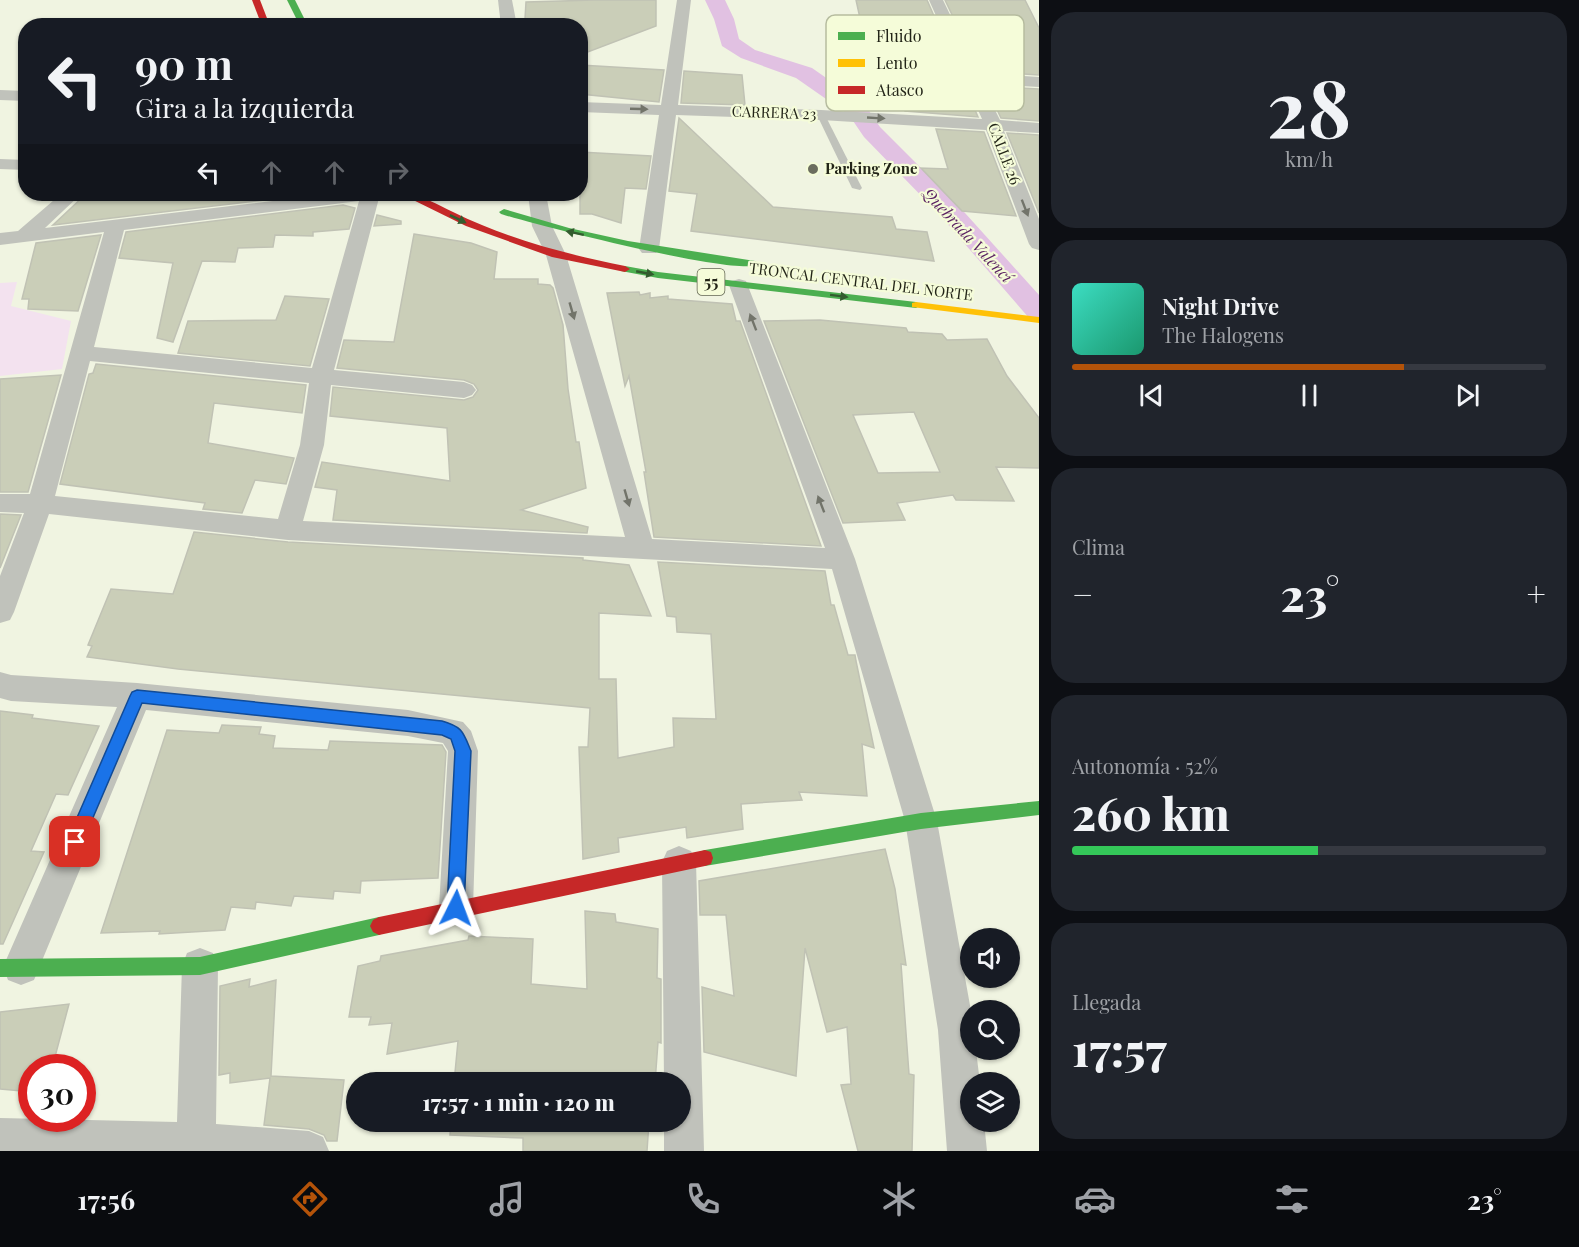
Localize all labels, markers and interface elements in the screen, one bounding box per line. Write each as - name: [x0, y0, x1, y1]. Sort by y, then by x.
- legend: [826, 15, 1024, 111]
- text: Fluido: [876, 25, 922, 46]
- text: 90 m: [135, 35, 233, 91]
- icon: left: [36, 42, 114, 120]
- text: Lento: [876, 52, 918, 73]
- text: 28: [1267, 54, 1351, 158]
- text: Atasco: [875, 79, 924, 100]
- text: Gira a la izquierda: [135, 89, 354, 125]
- street label: CARRERA 23: [731, 101, 817, 123]
- one-way arrow: [629, 104, 648, 113]
- one-way arrow: [866, 113, 885, 123]
- street label: CALLE 26: [984, 120, 1026, 188]
- text: km/h: [1285, 145, 1333, 172]
- icon: left: [192, 156, 225, 189]
- icon: ahead: [255, 156, 288, 189]
- icon: ahead: [318, 156, 351, 189]
- icon: right: [381, 156, 414, 189]
- place label: Parking Zone: [825, 158, 918, 178]
- marker: Parking Zone: [806, 162, 820, 176]
- water label: Quebrada Valencí: [918, 182, 1019, 288]
- one-way arrow: [1021, 199, 1030, 217]
- one-way arrow: [450, 214, 467, 223]
- one-way arrow: [566, 228, 585, 237]
- street label: TRONCAL CENTRAL DEL NORTE: [748, 257, 974, 305]
- one-way arrow: [636, 269, 655, 278]
- road number: 55: [698, 269, 724, 295]
- text: Night Drive: [1162, 291, 1279, 321]
- one-way arrow: [829, 292, 848, 301]
- one-way arrow: [568, 302, 577, 320]
- one-way arrow: [747, 313, 757, 331]
- text: The Halogens: [1162, 321, 1284, 348]
- icon: previous: [1135, 379, 1168, 412]
- icon: pause: [1293, 379, 1326, 412]
- icon: next: [1451, 379, 1484, 412]
- one-way arrow: [623, 489, 632, 507]
- one-way arrow: [816, 495, 826, 513]
- text: Clima: [1072, 533, 1125, 560]
- text: 23°: [1280, 563, 1339, 623]
- text: −: [1072, 571, 1093, 615]
- text: +: [1527, 571, 1546, 615]
- text: Autonomía · 52%: [1072, 752, 1218, 779]
- text: 260 km: [1072, 782, 1230, 842]
- pin: [49, 816, 100, 867]
- icon: arrive: [58, 825, 91, 858]
- position arrow: [424, 876, 488, 940]
- map controls: [960, 928, 1020, 1132]
- button: sound: [960, 928, 1020, 988]
- text: Llegada: [1072, 988, 1141, 1015]
- button: search: [960, 1000, 1020, 1060]
- text: 17:57: [1072, 1018, 1167, 1078]
- speed limit sign: 30: [18, 1054, 96, 1132]
- button: layers: [960, 1072, 1020, 1132]
- text: 17:57 · 1 min · 120 m: [422, 1087, 615, 1117]
- icon: directions: [289, 1178, 331, 1220]
- icon: music: [486, 1178, 528, 1220]
- icon: phone: [682, 1178, 724, 1220]
- icon: climate: [878, 1178, 920, 1220]
- icon: car: [1074, 1178, 1116, 1220]
- icon: filters: [1271, 1178, 1313, 1220]
- text: 17:56: [77, 1181, 135, 1217]
- text: 23°: [1467, 1181, 1502, 1217]

